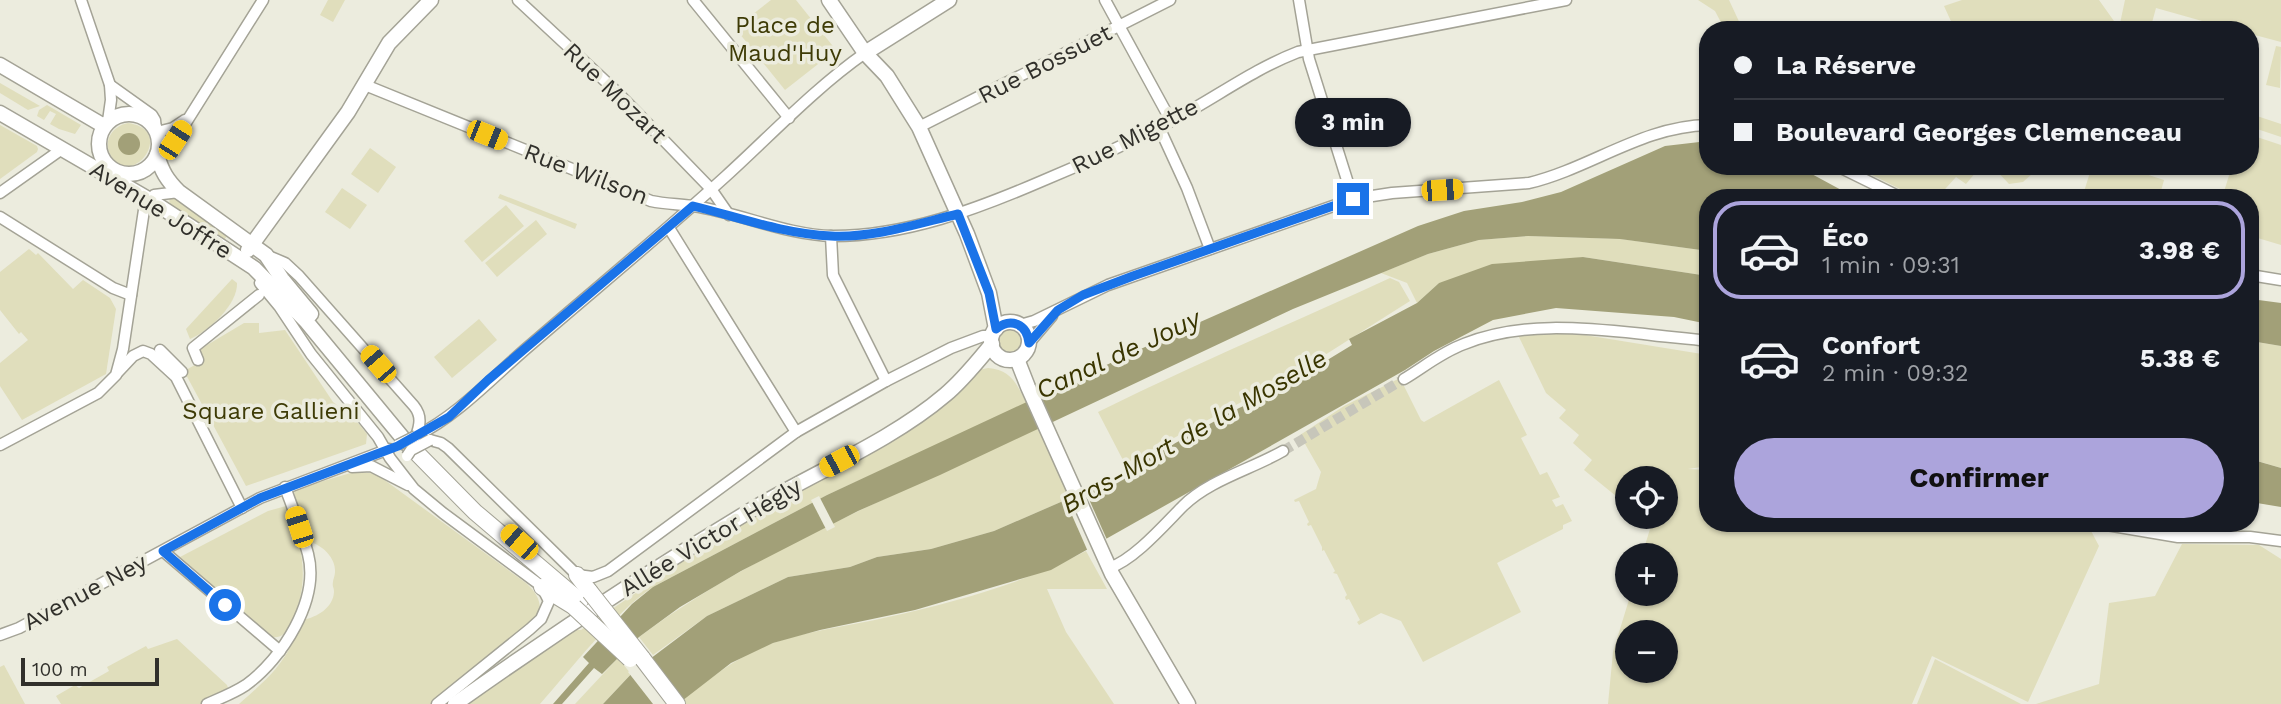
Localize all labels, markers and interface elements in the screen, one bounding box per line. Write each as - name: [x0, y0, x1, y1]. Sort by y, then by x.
- park label: Place de Maud'Huy: [728, 11, 843, 67]
- street label: Rue Bossuet: [973, 18, 1117, 110]
- street label: Rue Mozart: [558, 37, 672, 149]
- text: La Réserve: [1776, 50, 1916, 80]
- street label: Rue Migette: [1067, 92, 1203, 180]
- callout: 3 min: [1295, 97, 1411, 146]
- text: 3 min: [1322, 109, 1384, 136]
- car: [155, 117, 196, 163]
- car: [464, 117, 511, 153]
- text: Boulevard Georges Clemenceau: [1776, 117, 2182, 147]
- street label: Rue Wilson: [520, 138, 652, 210]
- street label: Avenue Joffre: [85, 155, 237, 265]
- car: [1421, 178, 1464, 202]
- route end: [1337, 183, 1369, 215]
- icon: car: [1738, 219, 1801, 282]
- text: Éco: [1822, 222, 1869, 252]
- text: 3.98 €: [2139, 235, 2220, 265]
- text: 1 min · 09:31: [1822, 252, 1960, 279]
- water label: Canal de Jouy: [1031, 302, 1207, 405]
- icon: car: [1738, 327, 1801, 390]
- text: Confort: [1822, 330, 1920, 360]
- car: [357, 341, 400, 387]
- water label: Bras-Mort de la Moselle: [1056, 343, 1332, 519]
- text: 5.38 €: [2140, 343, 2220, 373]
- text: 2 min · 09:32: [1822, 360, 1969, 387]
- park label: Square Gallieni: [182, 397, 360, 425]
- button: Confirmer: [1734, 438, 2224, 518]
- car: [816, 442, 863, 480]
- map controls: [1615, 466, 1678, 683]
- button: locate: [1615, 466, 1678, 529]
- street label: Allée Victor Hégly: [615, 472, 807, 602]
- car: [283, 504, 316, 550]
- car: [497, 520, 542, 564]
- button: +: [1615, 543, 1678, 606]
- street label: Avenue Ney: [18, 547, 152, 636]
- route start: [209, 589, 241, 621]
- button: −: [1615, 620, 1678, 683]
- scale bar: [21, 655, 159, 687]
- text: 100 m: [32, 658, 88, 681]

